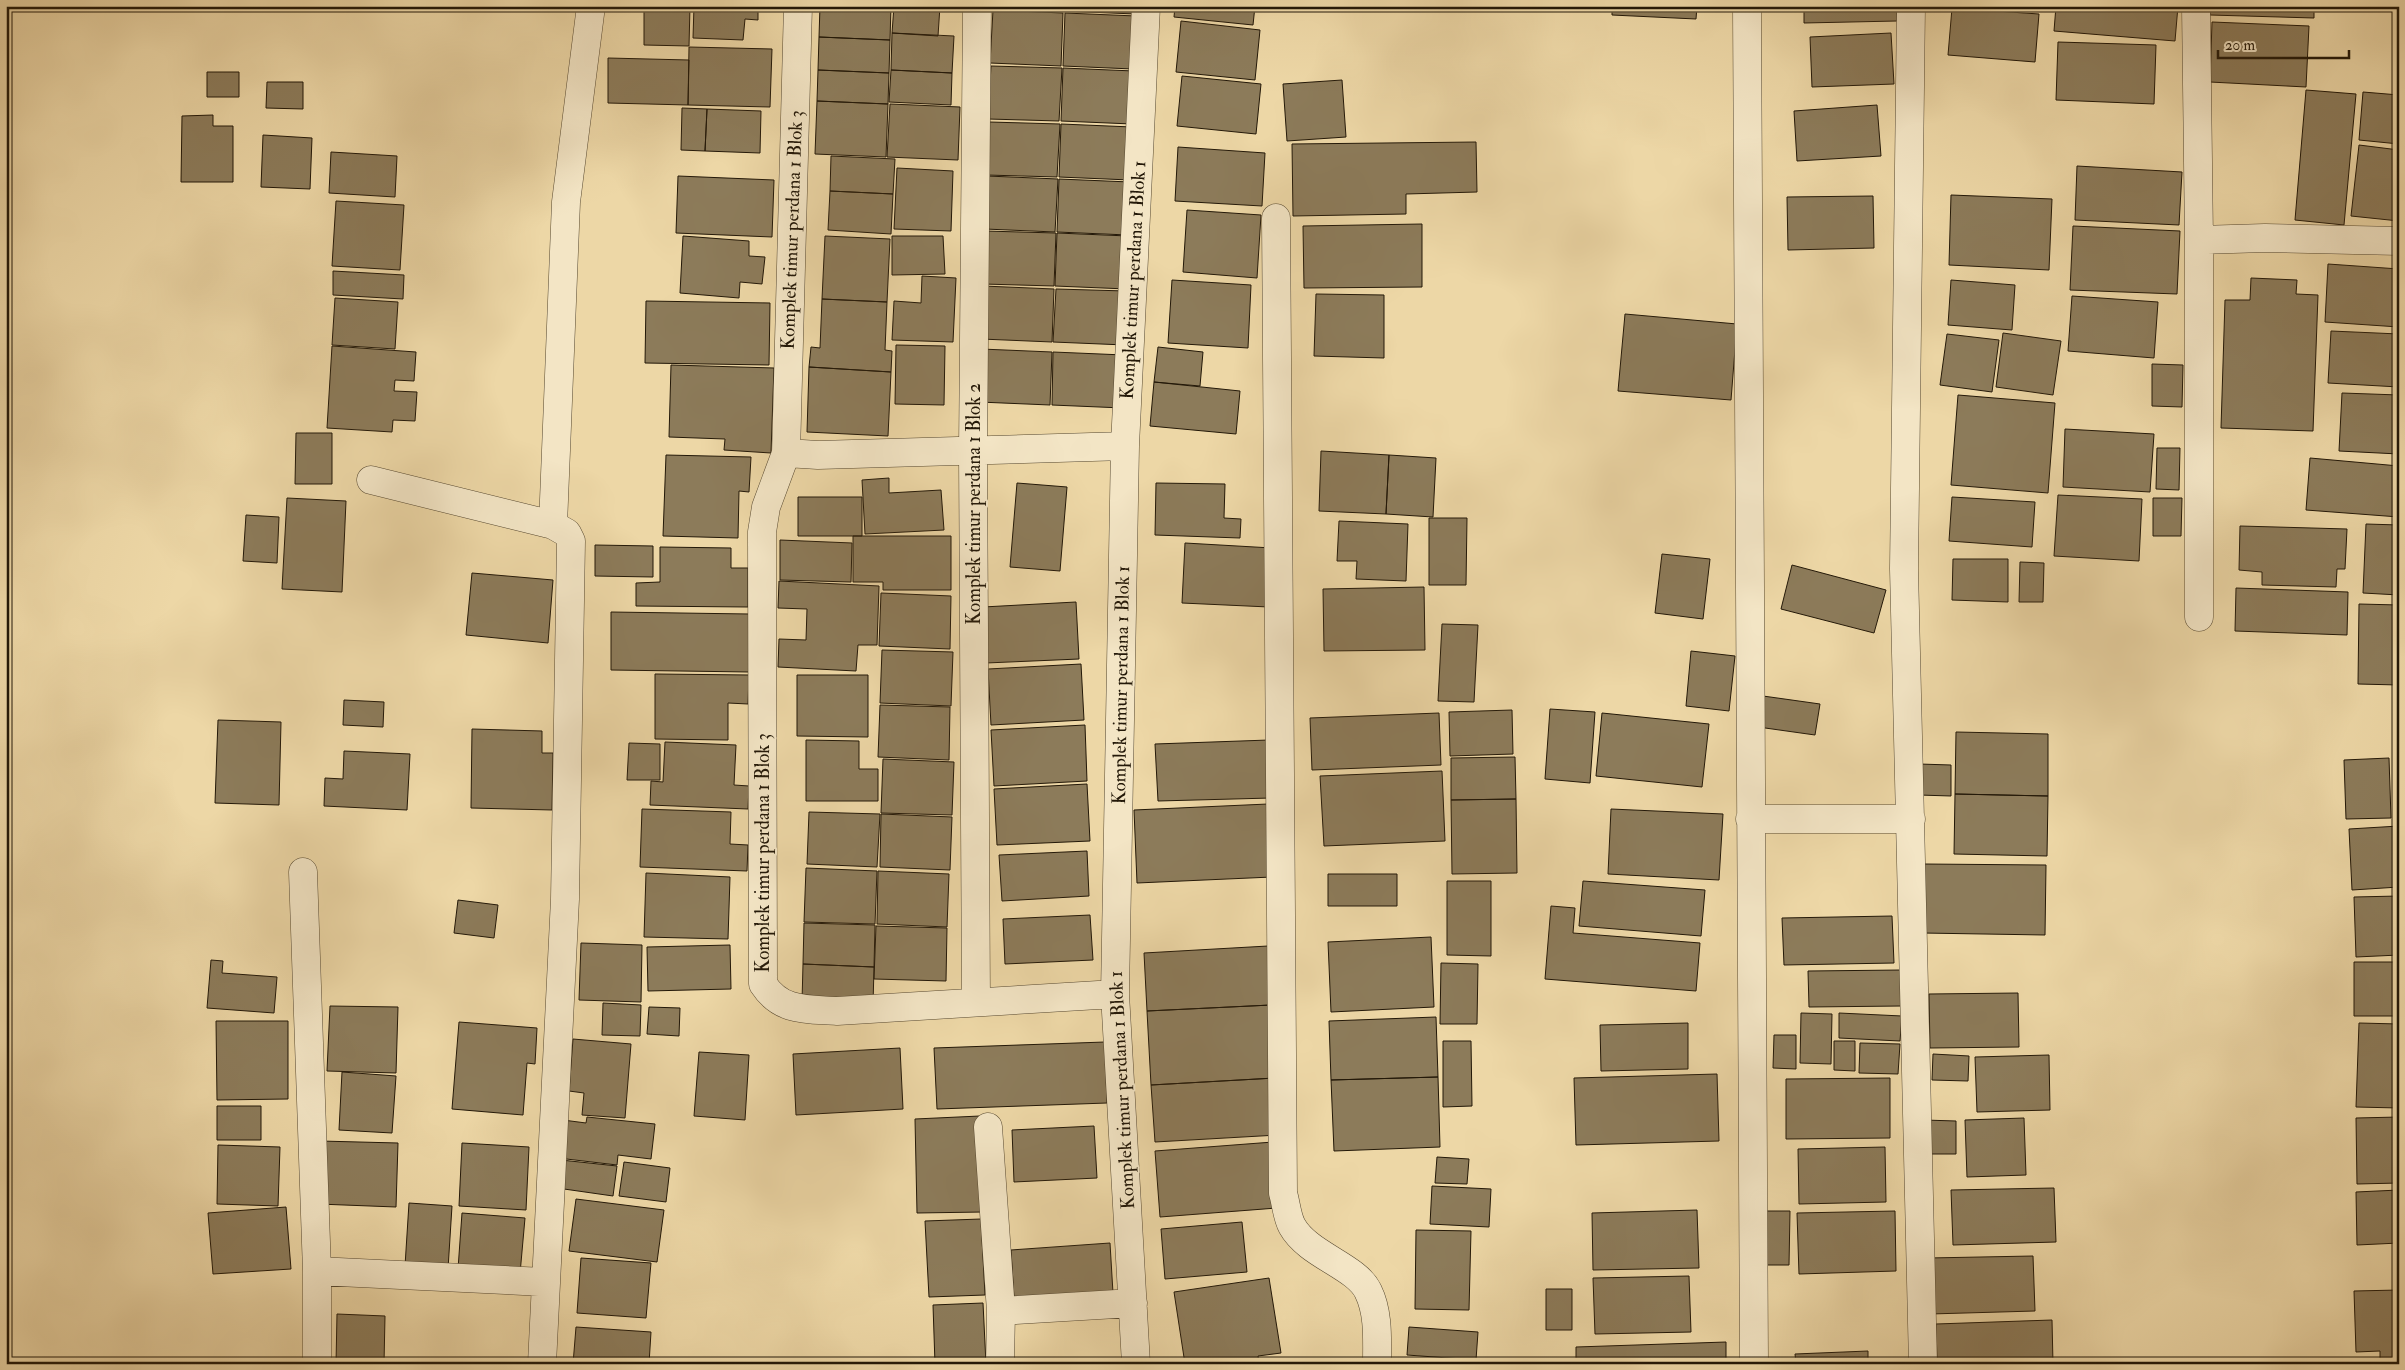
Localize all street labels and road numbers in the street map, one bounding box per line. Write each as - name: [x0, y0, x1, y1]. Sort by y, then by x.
- street label: Komplek timur perdana 1 Blok 3: [776, 110, 809, 350]
- street label: Komplek timur perdana 1 Blok 1: [1115, 160, 1152, 400]
- street label: Komplek timur perdana 1 Blok 2: [962, 383, 987, 625]
- street label: Komplek timur perdana 1 Blok 1: [1107, 565, 1136, 805]
- street label: Komplek timur perdana 1 Blok 3: [751, 733, 776, 973]
- street label: Komplek timur perdana 1 Blok 1: [1104, 970, 1141, 1210]

